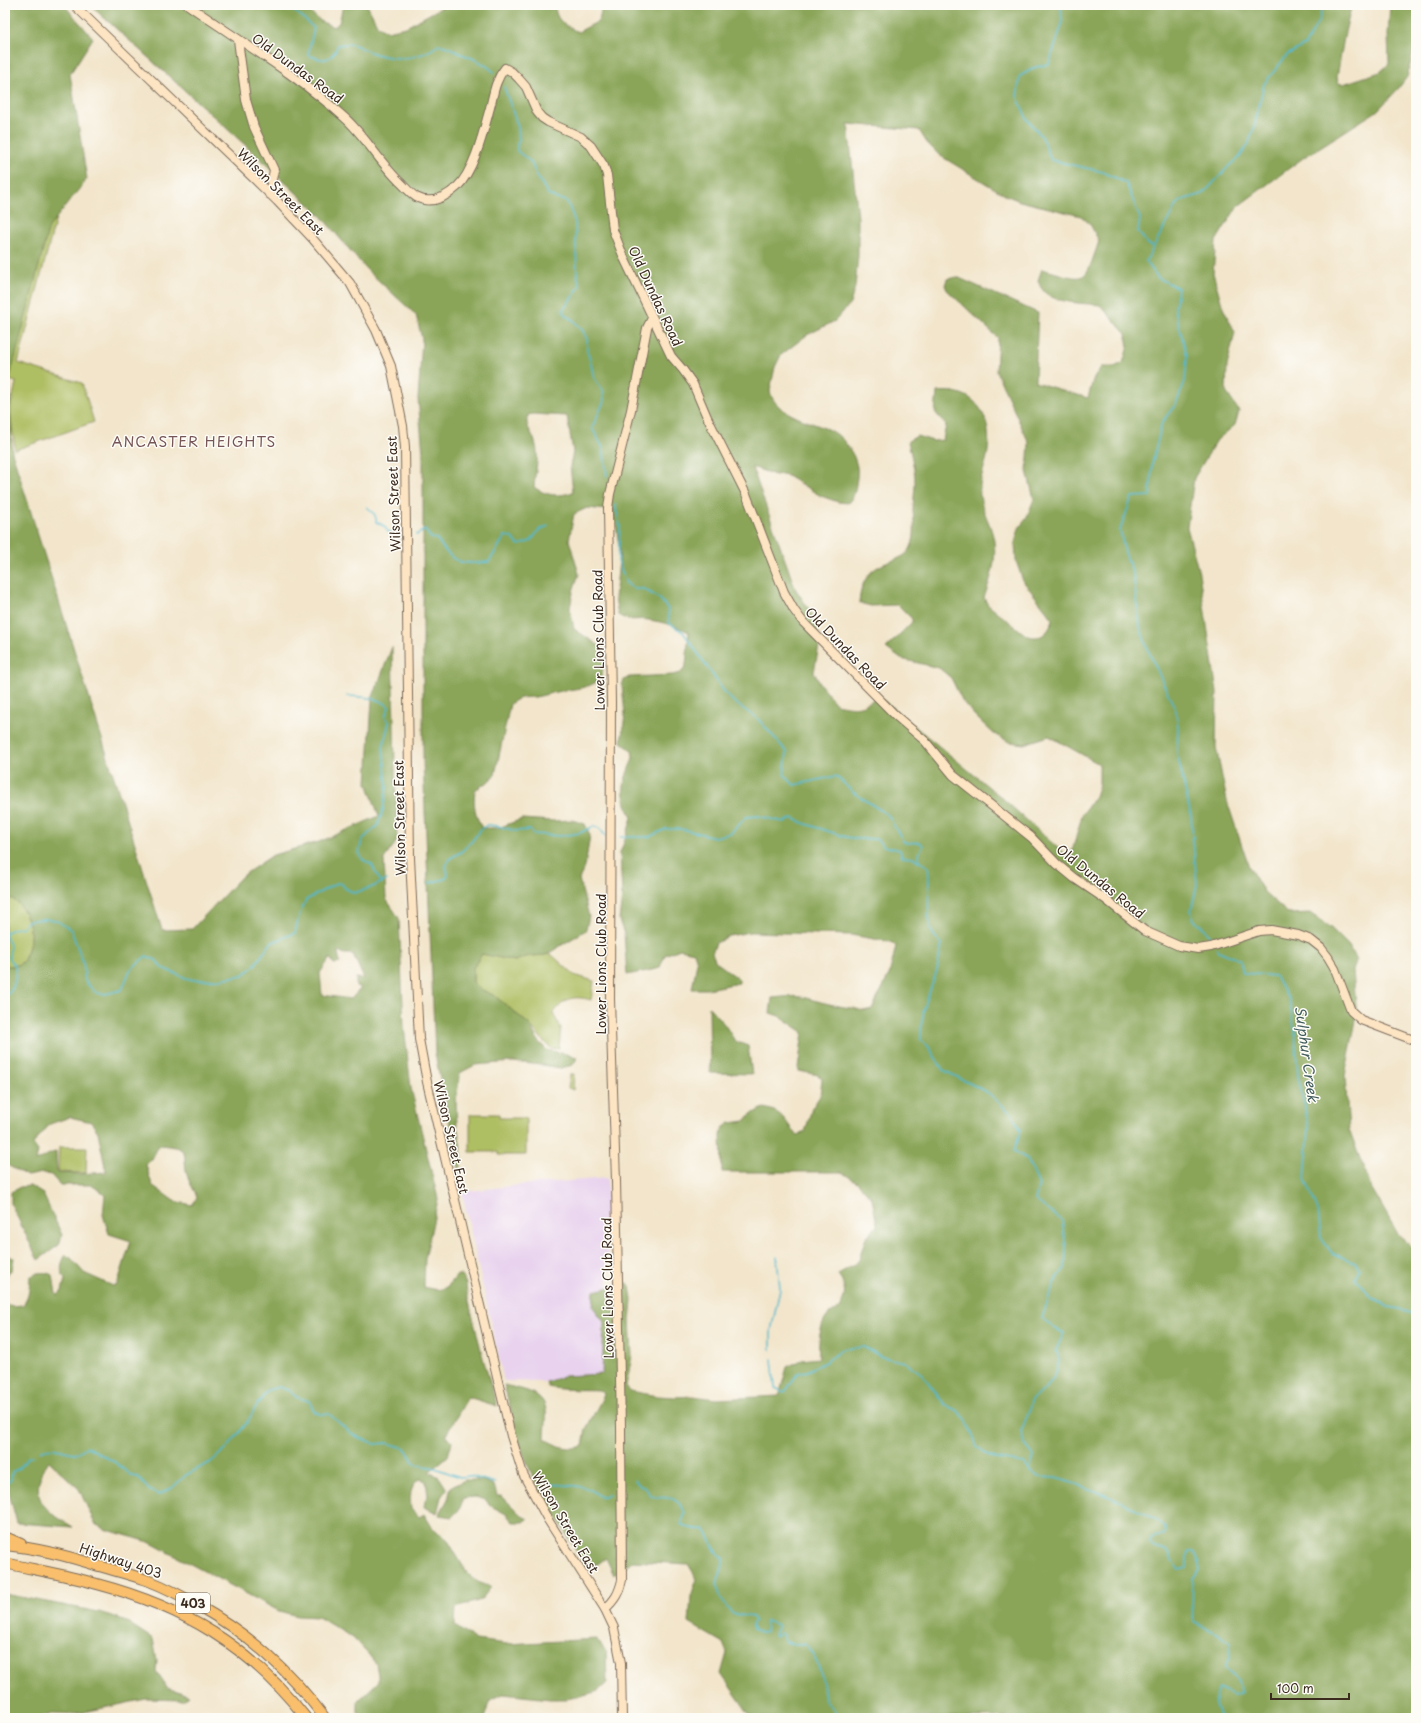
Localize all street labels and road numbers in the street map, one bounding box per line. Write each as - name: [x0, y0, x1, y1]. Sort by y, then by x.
- street label: Old Dundas Road: [248, 28, 348, 108]
- street label: Wilson Street East: [233, 143, 329, 239]
- street label: Old Dundas Road: [624, 243, 688, 349]
- street label: Wilson Street East: [381, 436, 405, 552]
- street label: Lower Lions Club Road: [587, 569, 609, 711]
- street label: Old Dundas Road: [801, 602, 891, 694]
- street label: Wilson Street East: [388, 760, 410, 876]
- street label: Old Dundas Road: [1053, 839, 1149, 923]
- street label: Lower Lions Club Road: [591, 893, 610, 1035]
- street label: Wilson Street East: [430, 1078, 474, 1196]
- street label: Lower Lions Club Road: [596, 1217, 618, 1359]
- street label: Wilson Street East: [528, 1467, 604, 1577]
- street label: Highway 403: [77, 1538, 165, 1582]
- road number: 403: [176, 1593, 210, 1613]

